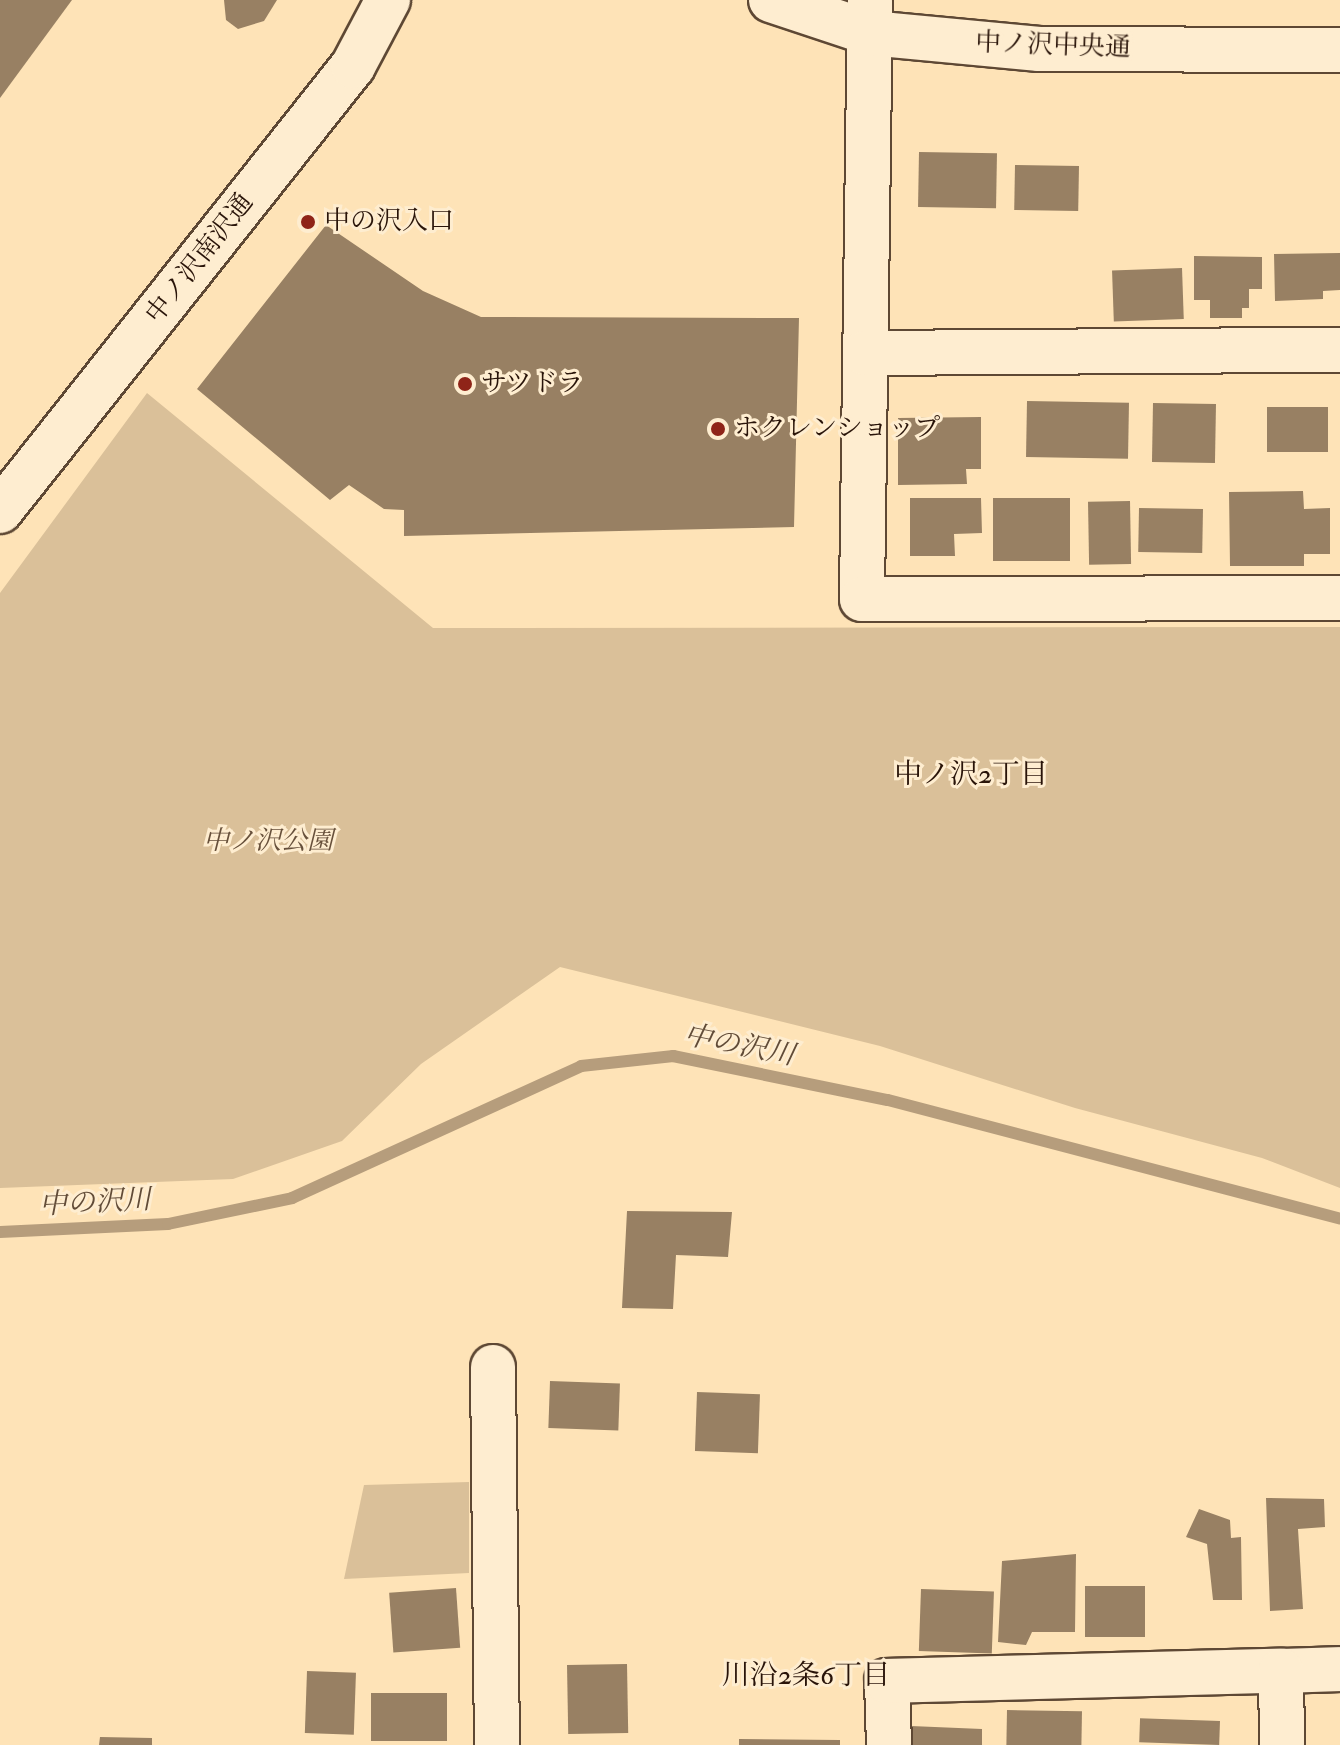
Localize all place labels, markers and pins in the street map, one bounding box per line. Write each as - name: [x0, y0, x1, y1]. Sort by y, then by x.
- place label: 中の沢入口: [324, 206, 454, 238]
- marker: 中の沢入口: [299, 213, 317, 231]
- place label: サツドラ: [481, 368, 585, 400]
- marker: サツドラ: [456, 375, 474, 393]
- place label: ホクレンショップ: [734, 413, 942, 445]
- marker: ホクレンショップ: [709, 420, 727, 438]

